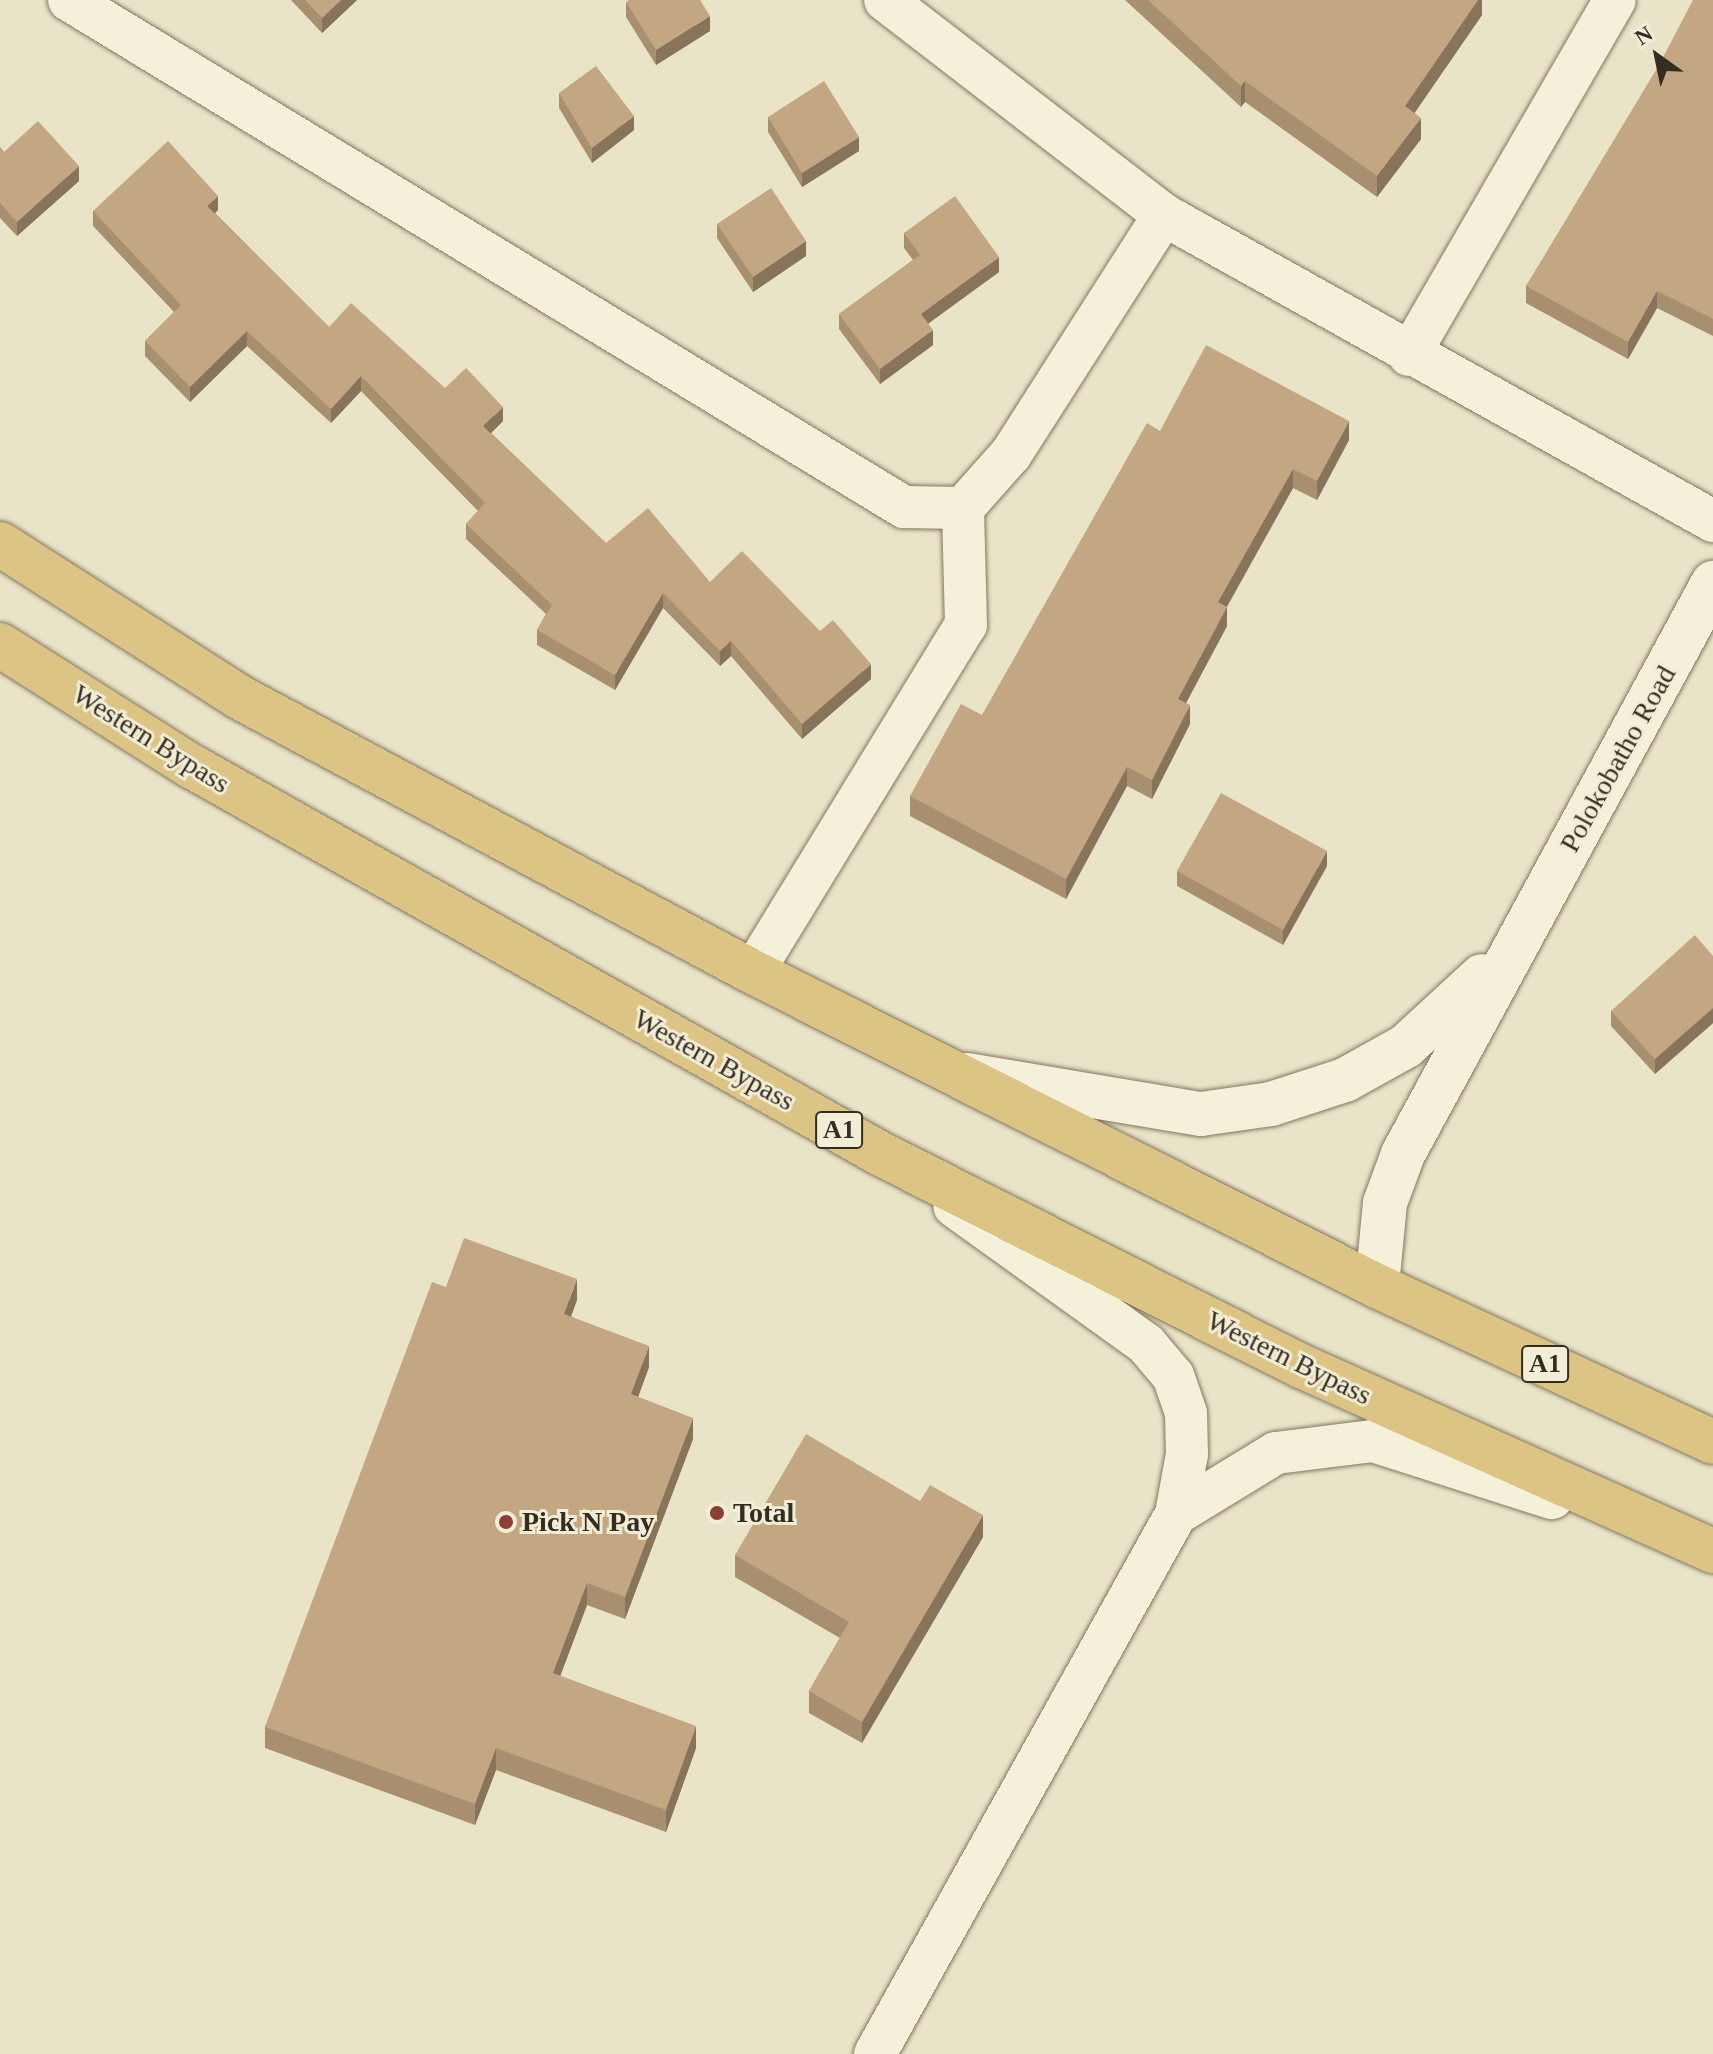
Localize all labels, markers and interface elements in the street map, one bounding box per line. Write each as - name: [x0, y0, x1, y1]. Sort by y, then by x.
- north arrow: [1617, 16, 1697, 96]
- text: N: [1630, 21, 1657, 50]
- street label: Polokobatho Road: [1553, 660, 1683, 858]
- street label: Western Bypass: [66, 677, 236, 801]
- street label: Western Bypass: [628, 1002, 800, 1118]
- road number: A1: [815, 1108, 863, 1152]
- street label: Western Bypass: [1201, 1304, 1377, 1412]
- road number: A1: [1521, 1342, 1569, 1386]
- place label: Total: [733, 1496, 794, 1530]
- marker: Total: [708, 1504, 726, 1522]
- place label: Pick N Pay: [522, 1505, 654, 1539]
- marker: Pick N Pay: [497, 1513, 515, 1531]

